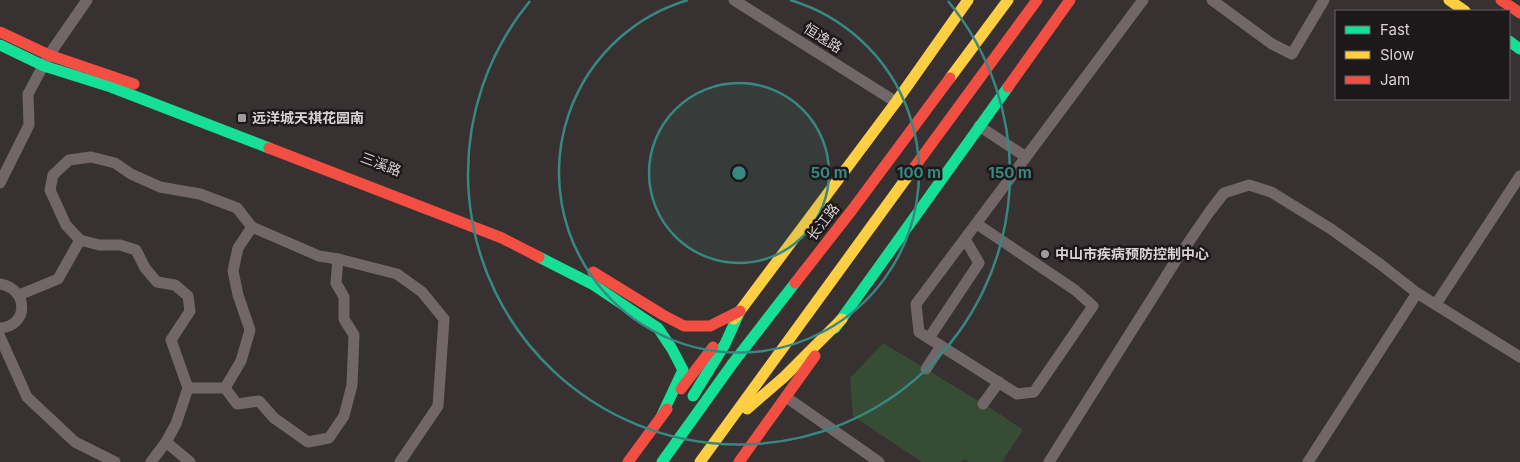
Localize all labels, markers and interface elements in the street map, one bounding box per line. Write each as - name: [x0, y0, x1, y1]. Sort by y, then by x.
- legend: [1335, 10, 1510, 100]
- street label: 恒逸路: [801, 19, 846, 56]
- text: Fast: [1380, 20, 1410, 39]
- text: Slow: [1380, 45, 1414, 64]
- text: Jam: [1380, 70, 1410, 89]
- place label: 远洋城天祺花园南: [252, 109, 364, 126]
- marker: 远洋城天祺花园南: [236, 112, 248, 124]
- street label: 三溪路: [359, 148, 404, 179]
- text: 50 m: [811, 163, 847, 182]
- text: 100 m: [897, 163, 941, 182]
- text: 150 m: [988, 163, 1032, 182]
- centre of rings: [730, 164, 748, 182]
- street label: 长江路: [803, 200, 842, 243]
- place label: 中山市疾病预防控制中心: [1055, 245, 1209, 262]
- marker: 中山市疾病预防控制中心: [1039, 248, 1051, 260]

